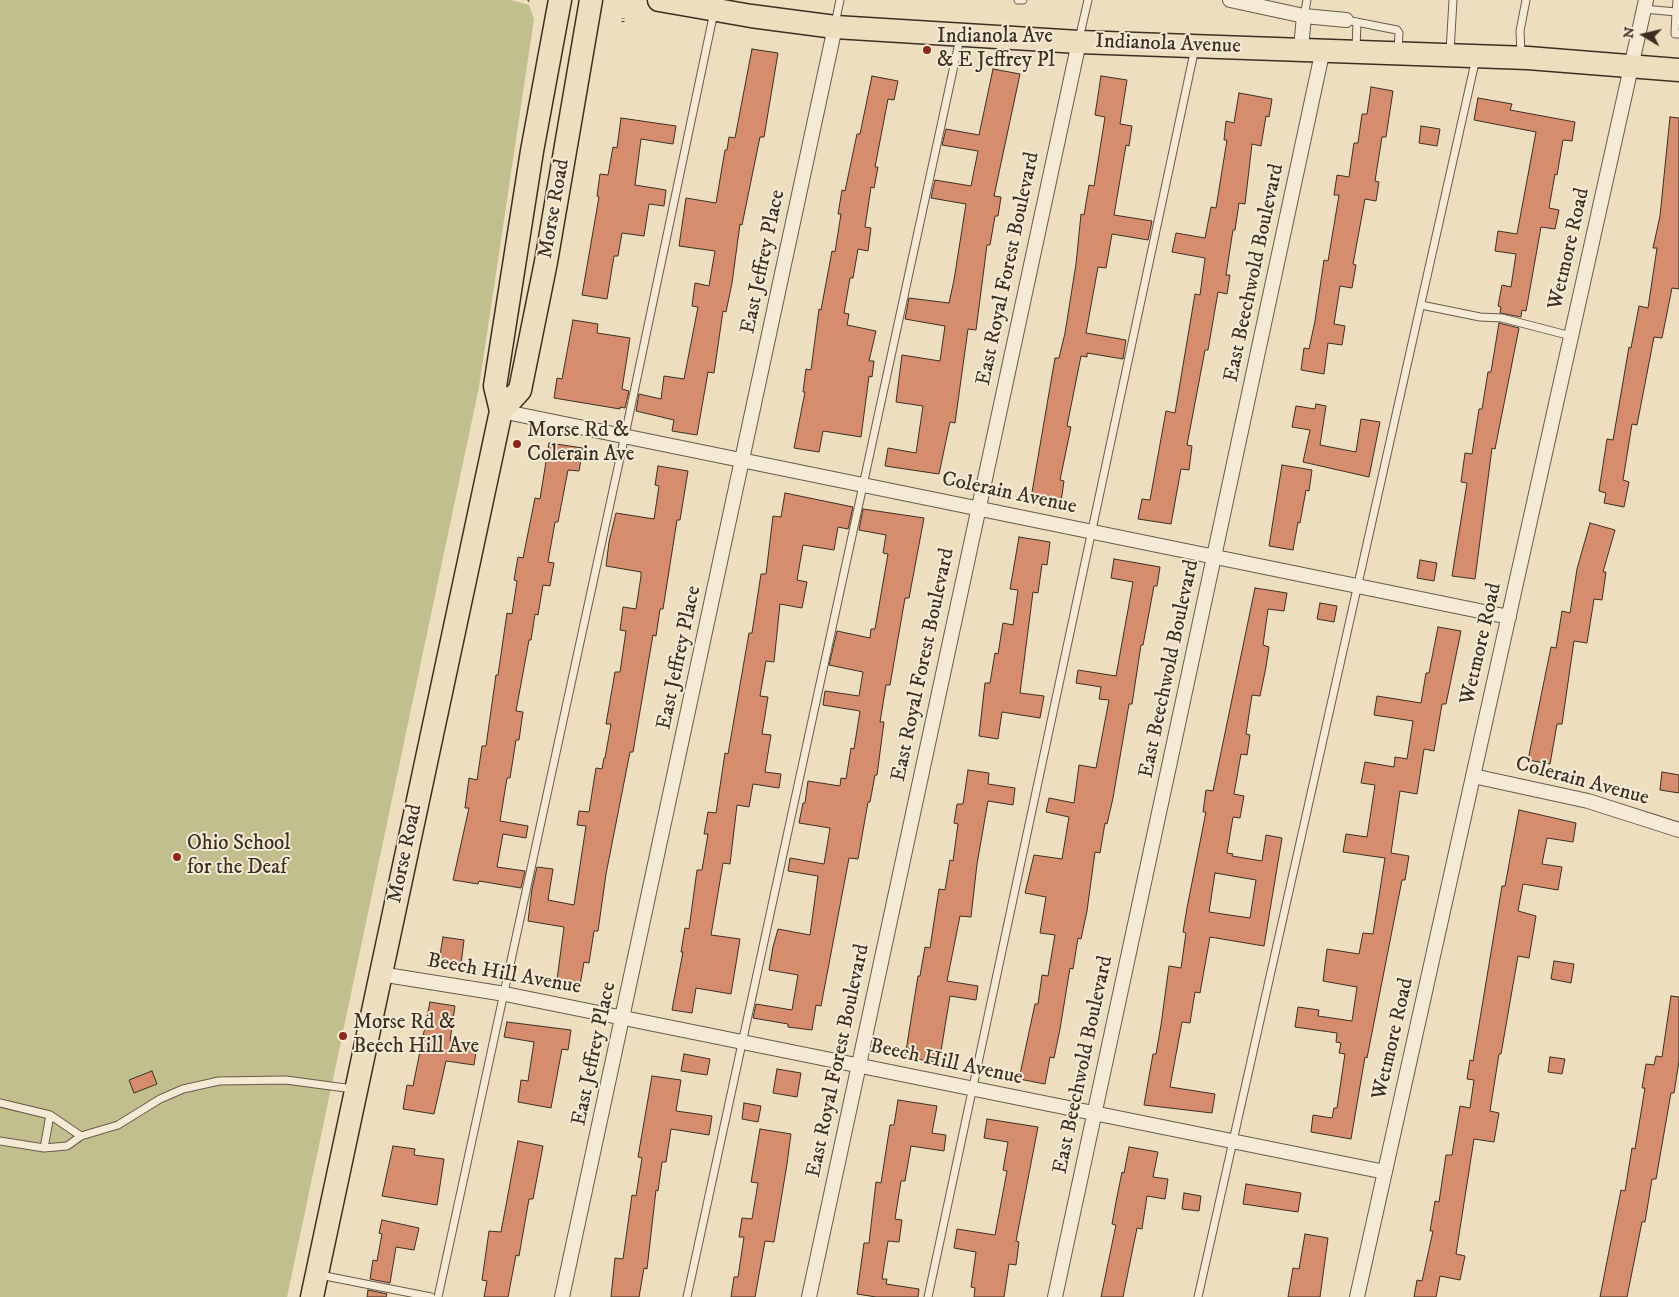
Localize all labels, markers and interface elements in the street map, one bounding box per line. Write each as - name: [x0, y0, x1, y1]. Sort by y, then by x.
- north arrow: [1619, 10, 1669, 60]
- place label: Indianola Ave & E Jeffrey Pl: [937, 25, 1055, 75]
- text: N: [1619, 26, 1639, 40]
- street label: Indianola Avenue: [1095, 30, 1241, 60]
- marker: Indianola Ave & E Jeffrey Pl: [921, 44, 933, 56]
- street label: East Royal Forest Boulevard: [972, 150, 1046, 388]
- street label: Morse Road: [534, 157, 576, 261]
- street label: East Beechwold Boulevard: [1220, 162, 1290, 384]
- street label: Wetmore Road: [1544, 186, 1596, 312]
- street label: East Jeffrey Place: [736, 188, 792, 336]
- place label: Morse Rd & Colerain Ave: [527, 419, 634, 469]
- marker: Morse Rd & Colerain Ave: [511, 438, 523, 450]
- street label: Colerain Avenue: [939, 467, 1079, 521]
- street label: East Royal Forest Boulevard: [887, 546, 961, 784]
- street label: East Beechwold Boulevard: [1135, 558, 1205, 780]
- street label: Wetmore Road: [1456, 581, 1508, 707]
- street label: East Jeffrey Place: [652, 584, 708, 732]
- street label: Colerain Avenue: [1512, 752, 1652, 812]
- street label: Morse Road: [383, 802, 429, 906]
- place label: Ohio School for the Deaf: [187, 832, 291, 882]
- marker: Ohio School for the Deaf: [171, 851, 183, 863]
- street label: East Royal Forest Boulevard: [802, 942, 876, 1180]
- street label: Beech Hill Avenue: [425, 949, 583, 1001]
- street label: East Beechwold Boulevard: [1049, 954, 1119, 1176]
- street label: Wetmore Road: [1368, 976, 1420, 1102]
- street label: East Jeffrey Place: [567, 980, 623, 1128]
- place label: Morse Rd & Beech Hill Ave: [353, 1011, 479, 1061]
- marker: Morse Rd & Beech Hill Ave: [337, 1030, 349, 1042]
- street label: Beech Hill Avenue: [867, 1034, 1025, 1092]

